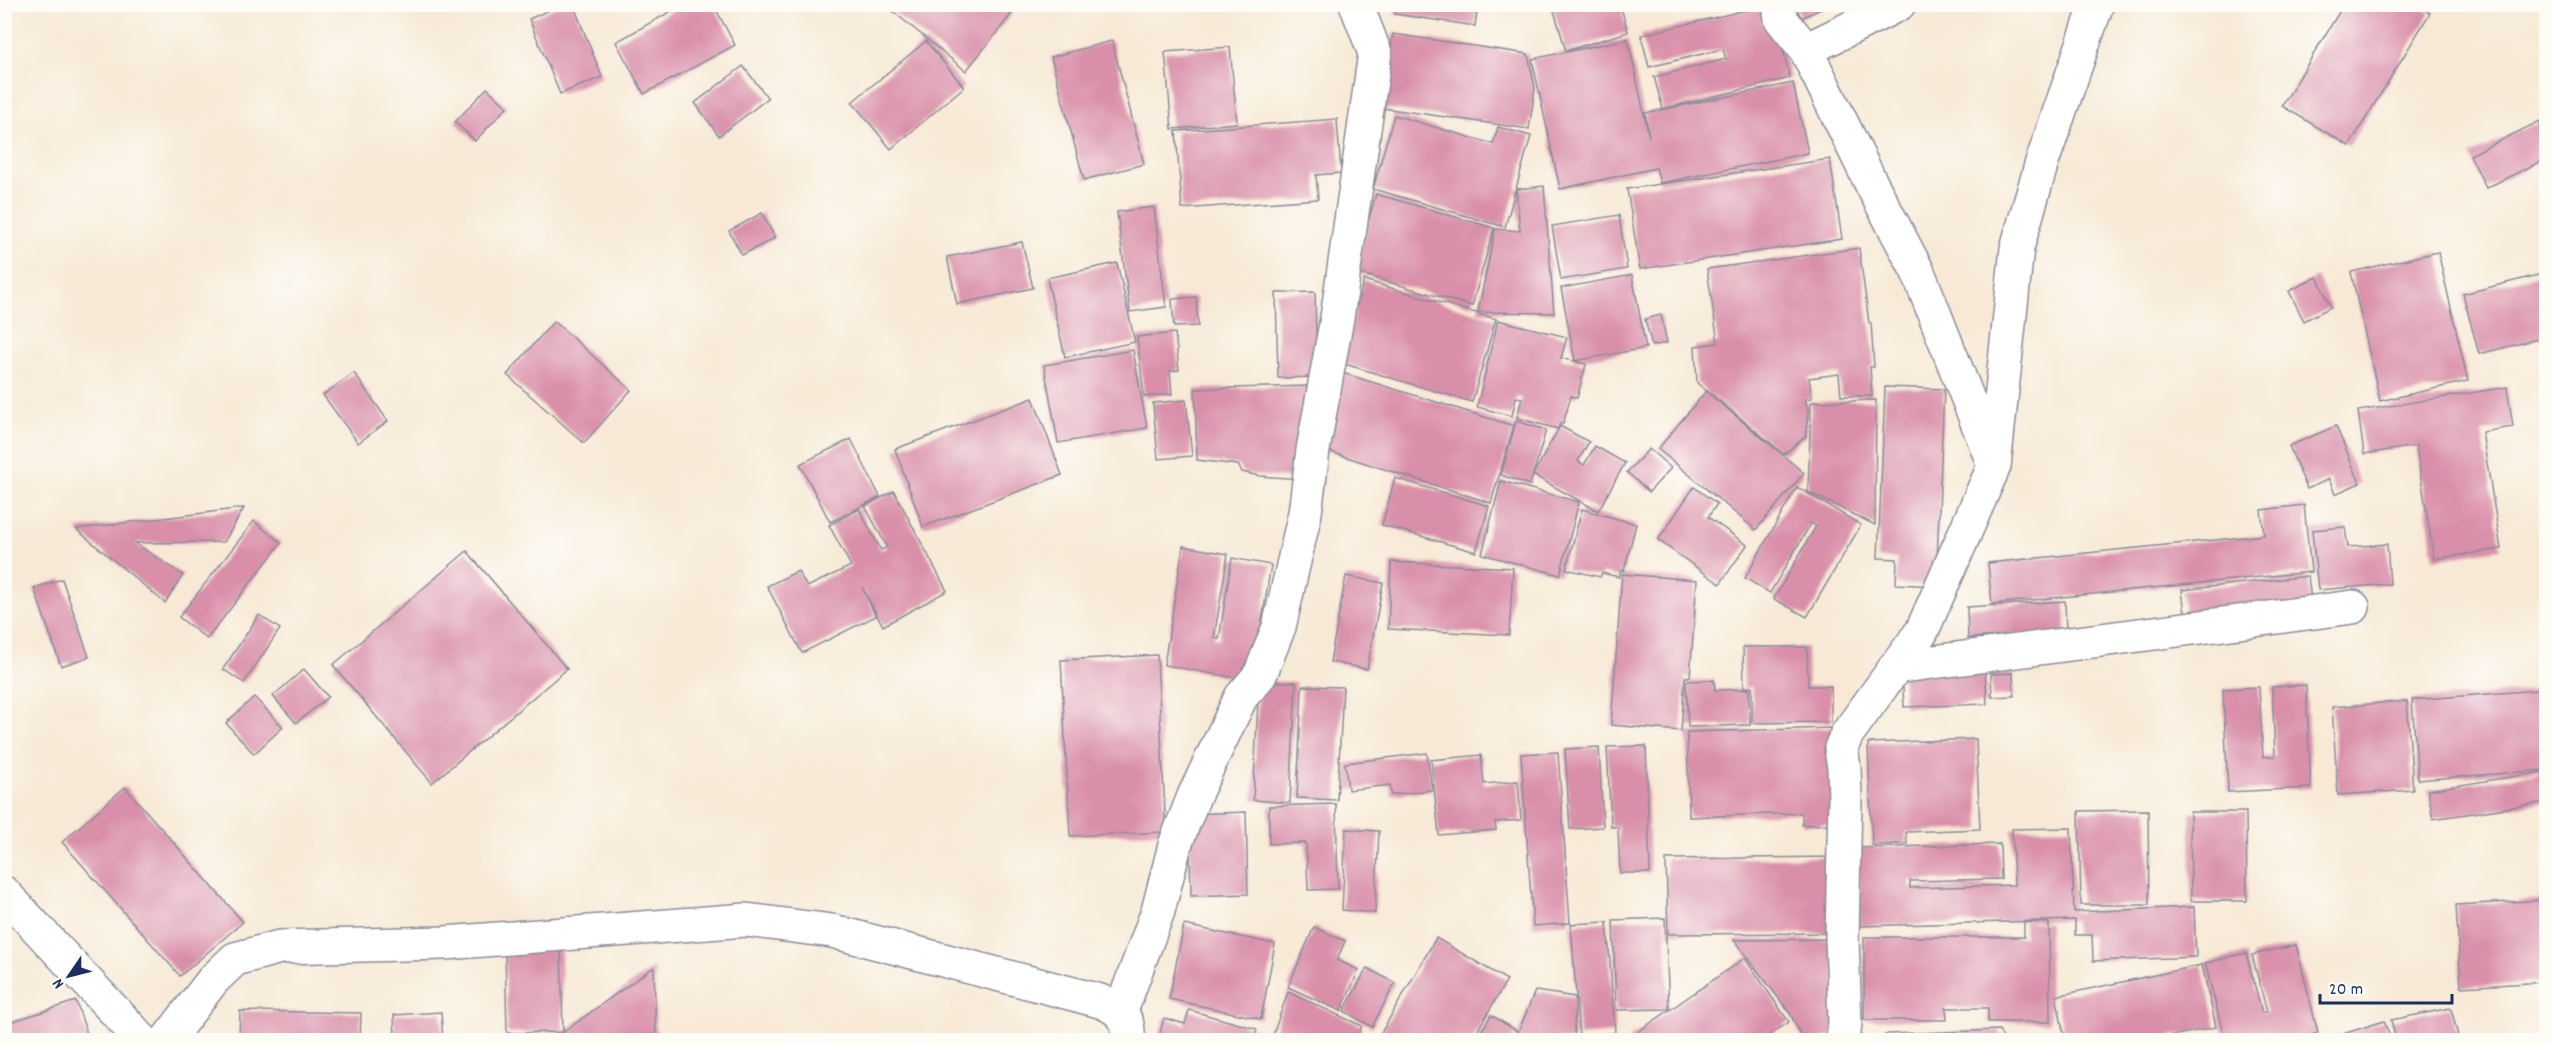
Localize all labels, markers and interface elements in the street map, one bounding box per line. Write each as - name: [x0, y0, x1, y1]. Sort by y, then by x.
- north arrow: [39, 946, 99, 1006]
- scale bar: [2320, 967, 2452, 1005]
- text: N: [47, 973, 70, 993]
- text: 20 m: [2329, 978, 2363, 1003]

